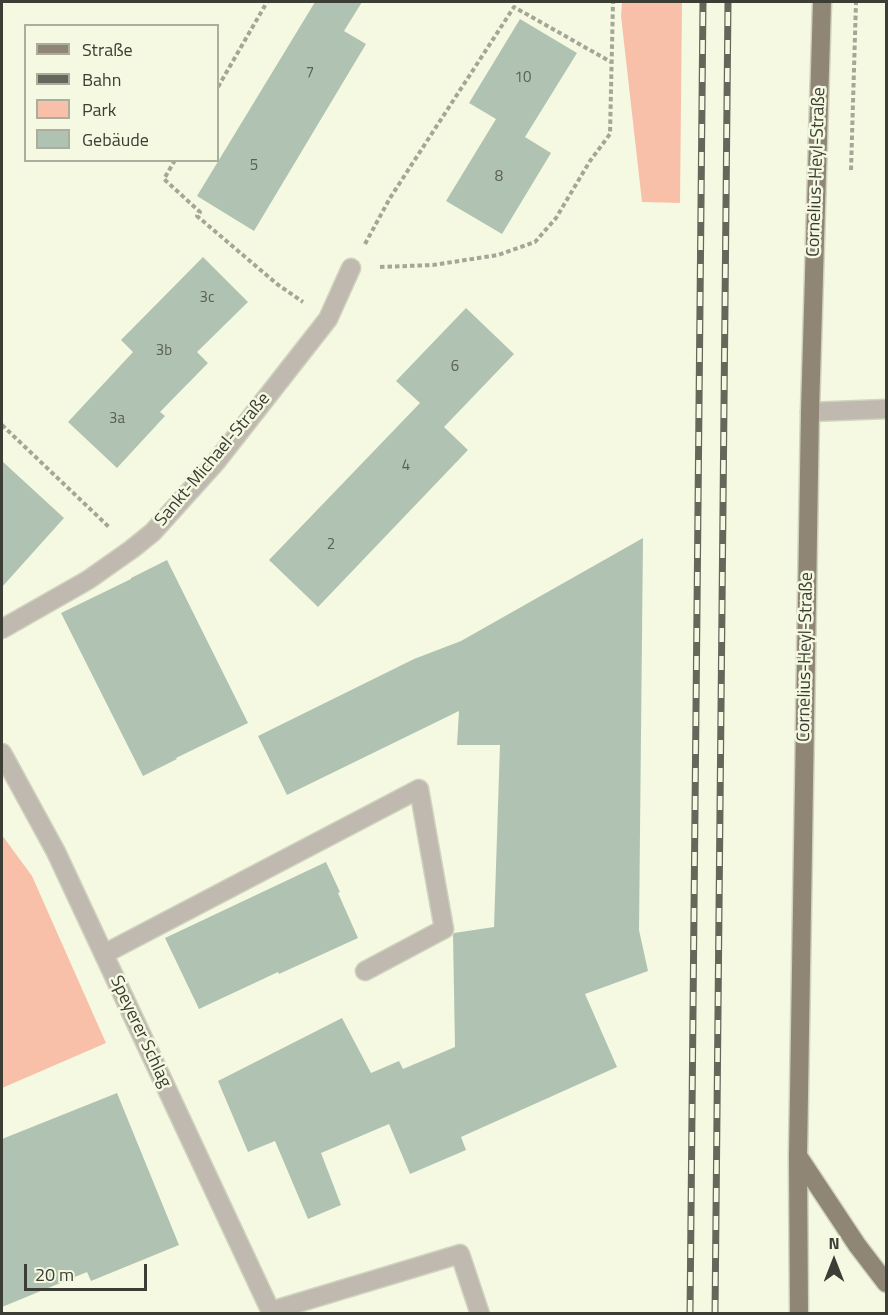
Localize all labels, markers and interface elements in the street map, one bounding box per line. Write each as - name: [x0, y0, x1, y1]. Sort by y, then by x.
- legend: [24, 24, 219, 162]
- text: Straße: [82, 36, 133, 63]
- house number: 7: [306, 64, 314, 82]
- text: Bahn: [82, 66, 121, 93]
- house number: 10: [515, 69, 531, 87]
- street label: Cornelius-Heyl-Straße: [803, 87, 831, 257]
- text: Park: [82, 96, 116, 123]
- text: Gebäude: [82, 126, 149, 153]
- house number: 5: [250, 157, 258, 175]
- house number: 8: [495, 168, 503, 186]
- house number: 3c: [200, 289, 214, 307]
- house number: 3b: [156, 342, 172, 360]
- house number: 6: [451, 358, 459, 376]
- street label: Sankt-Michael-Straße: [151, 389, 275, 531]
- house number: 3a: [109, 410, 125, 428]
- house number: 4: [402, 457, 410, 475]
- house number: 2: [327, 536, 335, 554]
- street label: Cornelius-Heyl-Straße: [794, 572, 818, 742]
- street label: Speyerer Schlag: [105, 973, 175, 1091]
- north arrow: [804, 1231, 864, 1291]
- text: N: [828, 1231, 840, 1255]
- scale bar: [27, 1252, 150, 1290]
- text: 20 m: [35, 1261, 74, 1288]

